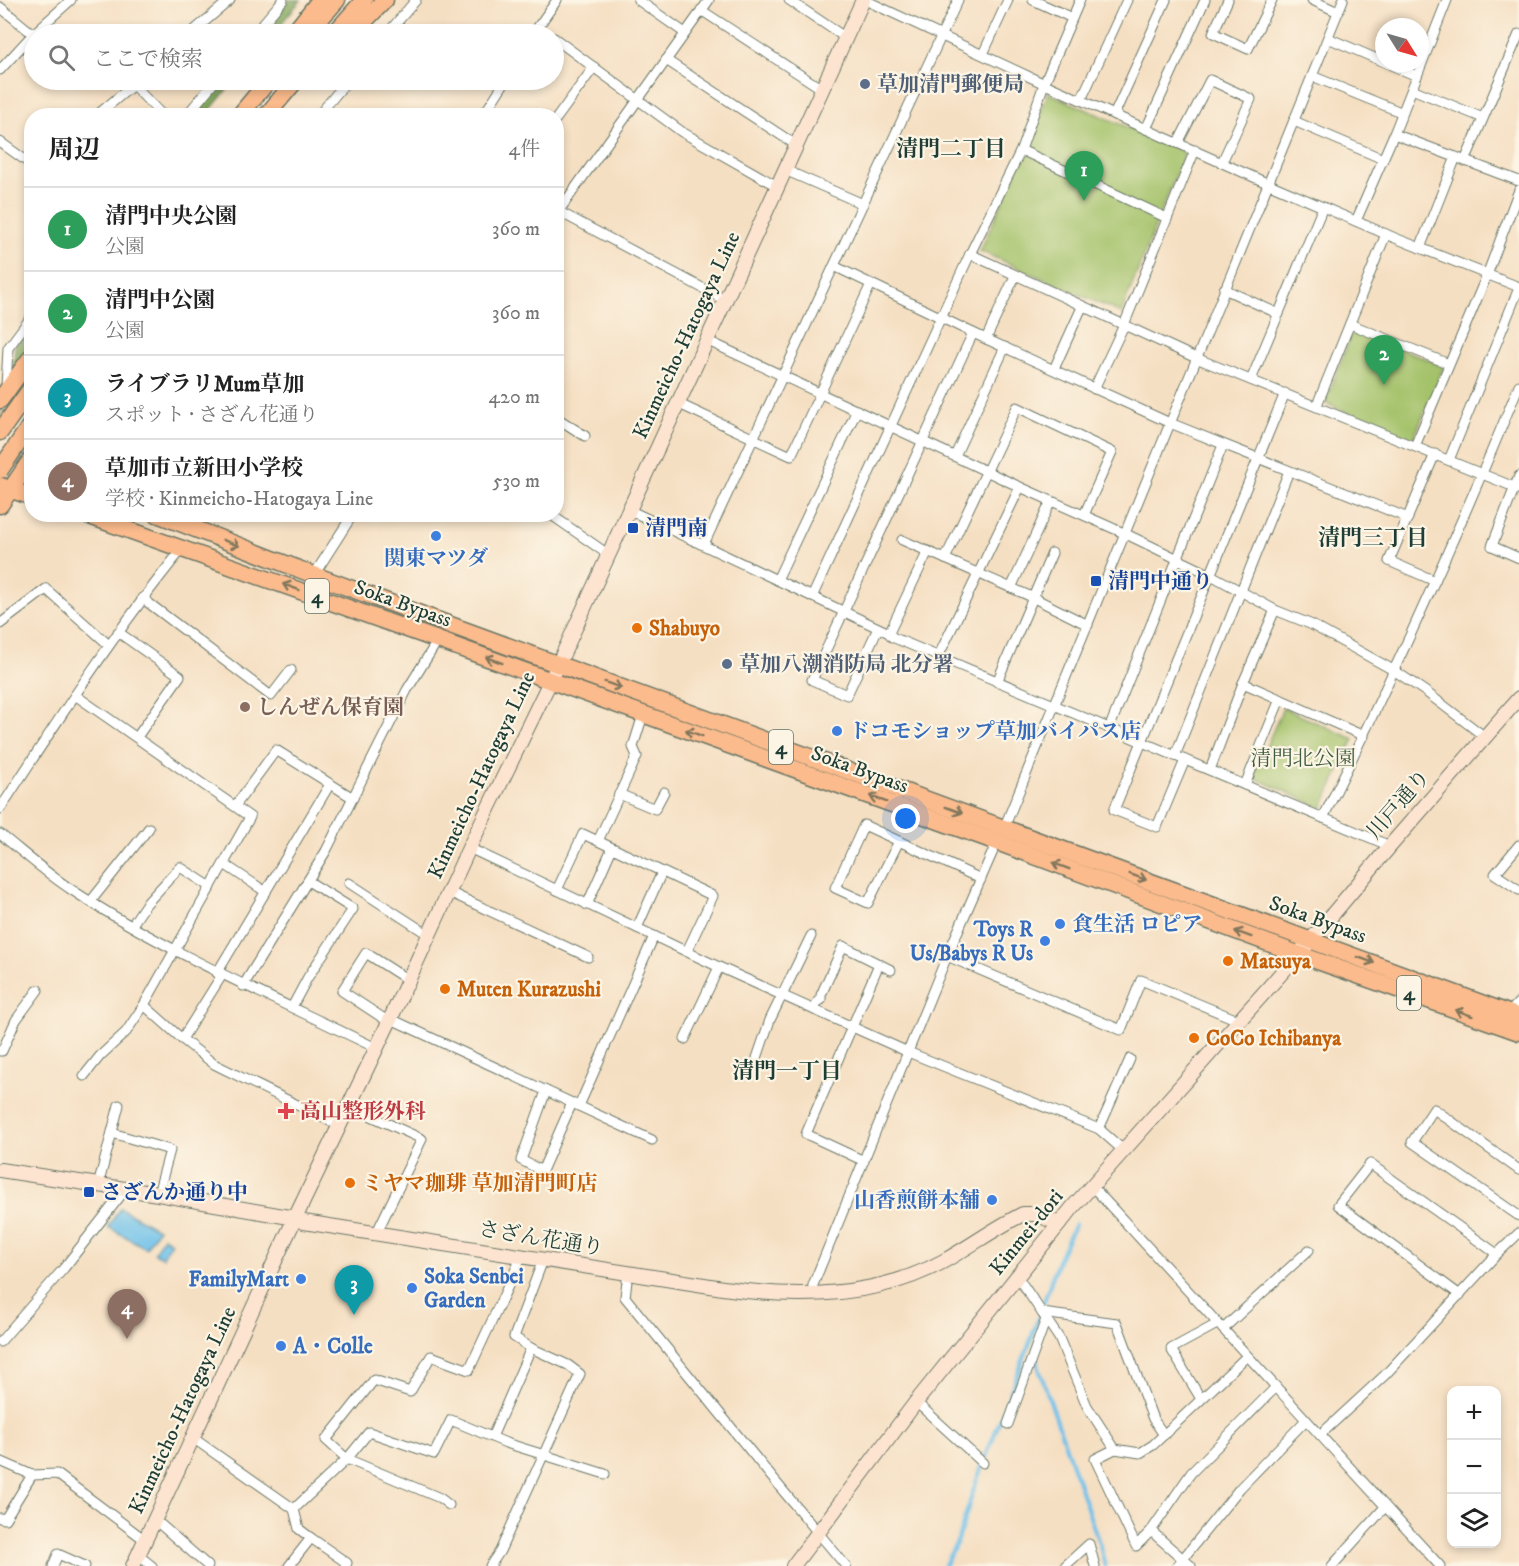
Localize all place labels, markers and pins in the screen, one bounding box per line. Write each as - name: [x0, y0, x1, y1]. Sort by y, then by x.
- place label: 草加清門郵便局: [877, 72, 1024, 98]
- marker: 草加清門郵便局: [858, 77, 872, 91]
- pin: 1: [1064, 152, 1104, 201]
- pin: 2: [1364, 336, 1404, 385]
- place label: 清門南: [645, 516, 708, 542]
- marker: 清門南: [626, 521, 640, 535]
- marker: 関東マツダ: [429, 529, 443, 543]
- place label: 関東マツダ: [384, 546, 488, 572]
- place label: 清門中通り: [1108, 569, 1213, 595]
- marker: 清門中通り: [1089, 574, 1103, 588]
- place label: Shabuyo: [649, 616, 720, 642]
- marker: Shabuyo: [630, 621, 644, 635]
- place label: 草加八潮消防局 北分署: [739, 652, 954, 678]
- marker: 草加八潮消防局 北分署: [720, 657, 734, 671]
- place label: しんぜん保育園: [257, 695, 404, 721]
- marker: しんぜん保育園: [238, 700, 252, 714]
- place label: ドコモショップ草加バイパス店: [849, 719, 1141, 745]
- marker: ドコモショップ草加バイパス店: [830, 724, 844, 738]
- place label: 食生活 ロピア: [1072, 912, 1203, 938]
- place label: Toys R Us/Babys R Us: [910, 917, 1034, 967]
- marker: 食生活 ロピア: [1053, 917, 1067, 931]
- marker: Toys R Us/Babys R Us: [1038, 934, 1052, 948]
- place label: Matsuya: [1240, 949, 1312, 975]
- marker: Matsuya: [1221, 954, 1235, 968]
- place label: Muten Kurazushi: [457, 977, 602, 1003]
- marker: Muten Kurazushi: [438, 982, 452, 996]
- place label: CoCo Ichibanya: [1206, 1026, 1342, 1052]
- marker: CoCo Ichibanya: [1187, 1031, 1201, 1045]
- place label: 高山整形外科: [300, 1099, 426, 1125]
- marker: 高山整形外科: [277, 1102, 295, 1120]
- place label: ミヤマ珈琲 草加清門町店: [362, 1171, 598, 1197]
- marker: ミヤマ珈琲 草加清門町店: [343, 1176, 357, 1190]
- place label: さざんか通り中: [101, 1180, 248, 1206]
- marker: さざんか通り中: [82, 1185, 96, 1199]
- place label: 山香煎餅本舗: [854, 1188, 980, 1214]
- marker: 山香煎餅本舗: [985, 1193, 999, 1207]
- place label: Soka Senbei Garden: [424, 1264, 524, 1314]
- pin: 3: [334, 1266, 374, 1315]
- place label: FamilyMart: [188, 1267, 289, 1293]
- marker: FamilyMart: [294, 1272, 308, 1286]
- marker: Soka Senbei Garden: [405, 1281, 419, 1295]
- pin: 4: [108, 1290, 146, 1339]
- place label: A・Colle: [292, 1334, 373, 1360]
- marker: A・Colle: [274, 1339, 288, 1353]

